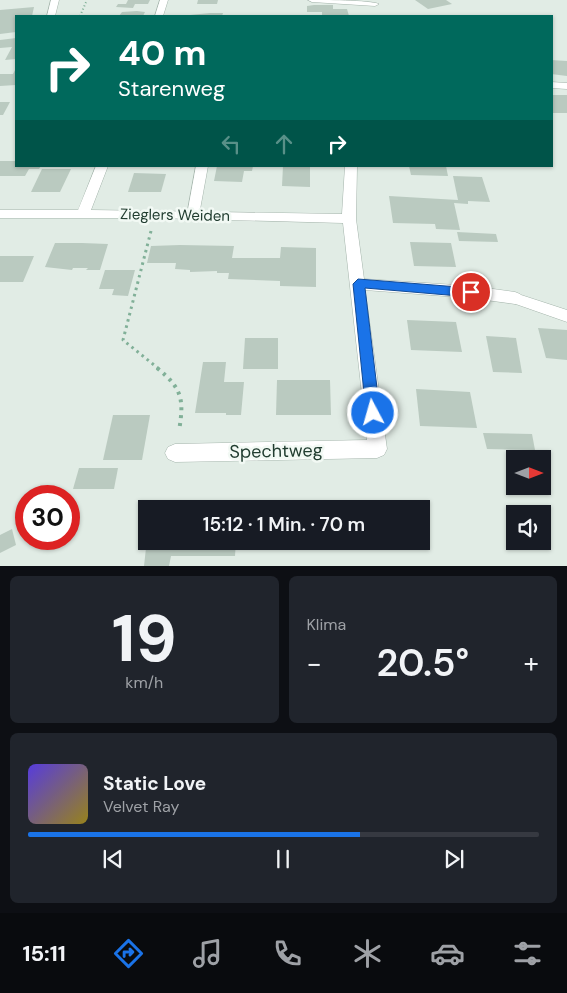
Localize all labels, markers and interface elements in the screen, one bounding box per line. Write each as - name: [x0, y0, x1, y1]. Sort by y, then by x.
- text: 40 m: [118, 30, 207, 76]
- icon: right: [35, 35, 100, 100]
- text: Starenweg: [118, 74, 225, 103]
- icon: left: [217, 130, 245, 158]
- icon: ahead: [270, 130, 298, 158]
- icon: right: [323, 130, 351, 158]
- street label: Zieglers Weiden: [120, 204, 230, 226]
- pin: [450, 271, 492, 313]
- icon: arrive: [457, 278, 485, 306]
- position arrow: [346, 386, 398, 438]
- street label: Spechtweg: [229, 438, 323, 464]
- north arrow: [506, 450, 551, 495]
- map controls: [506, 450, 551, 550]
- speed limit sign: 30: [15, 485, 80, 550]
- button: sound: [506, 505, 551, 550]
- text: 15:12 · 1 Min. · 70 m: [203, 512, 365, 537]
- text: 19: [112, 597, 177, 681]
- text: Klima: [307, 614, 346, 635]
- text: 20.5°: [376, 638, 469, 688]
- text: −: [307, 645, 322, 682]
- text: +: [524, 645, 539, 682]
- text: km/h: [125, 672, 163, 693]
- text: Static Love: [103, 771, 206, 796]
- text: Velvet Ray: [103, 796, 179, 817]
- icon: previous: [99, 845, 127, 873]
- icon: pause: [269, 845, 297, 873]
- icon: next: [440, 845, 468, 873]
- icon: directions: [111, 936, 146, 971]
- icon: music: [190, 936, 225, 971]
- icon: phone: [270, 936, 305, 971]
- icon: climate: [350, 936, 385, 971]
- icon: car: [430, 936, 465, 971]
- icon: filters: [510, 936, 545, 971]
- text: 15:11: [22, 939, 66, 968]

